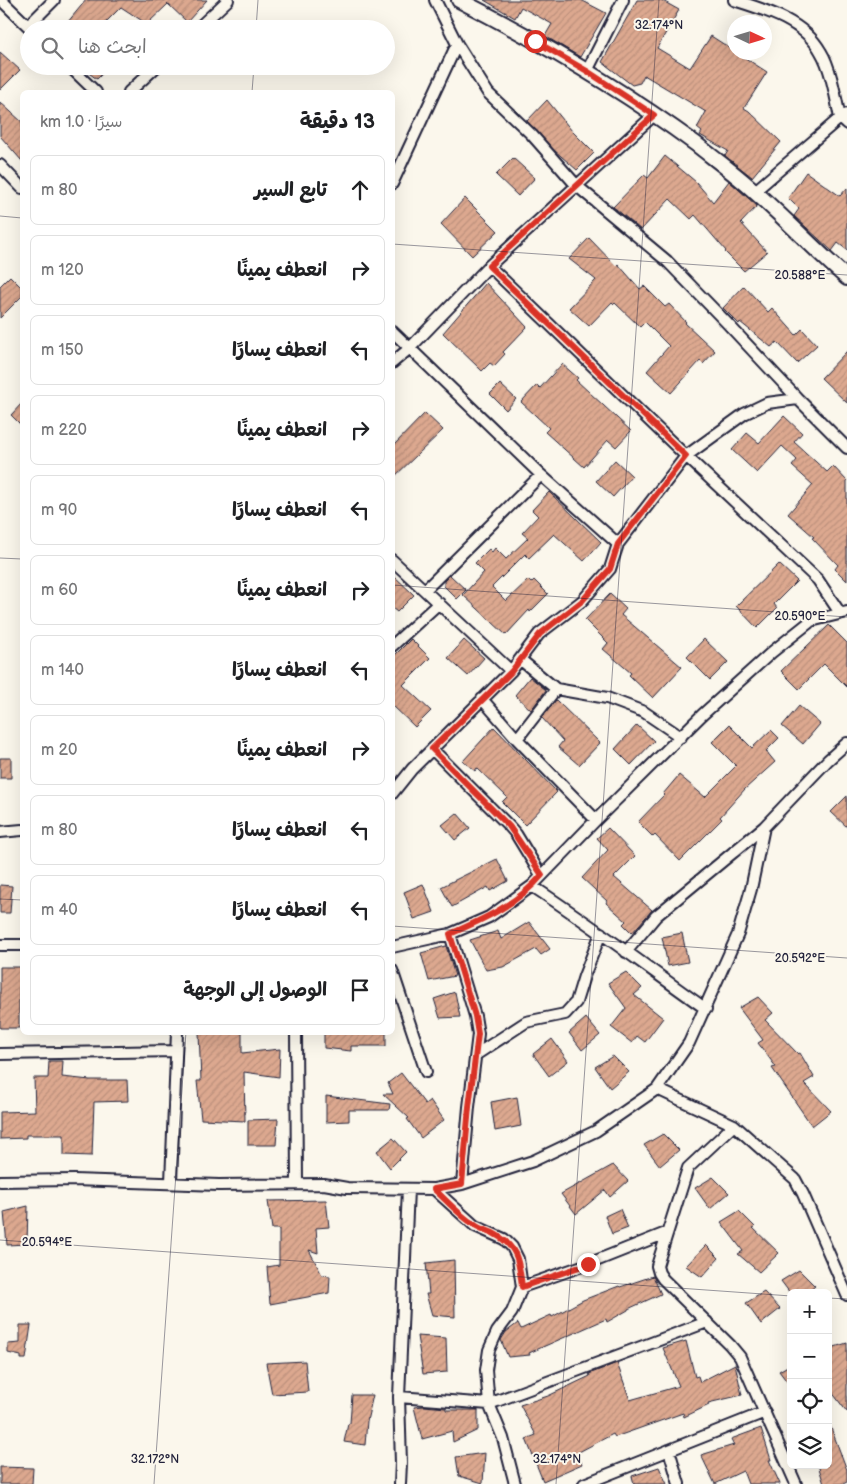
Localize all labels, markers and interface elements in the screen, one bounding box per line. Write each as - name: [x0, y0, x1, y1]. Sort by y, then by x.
- north arrow: [727, 15, 772, 60]
- text: 32.174°N: [635, 18, 683, 33]
- search box: [20, 20, 395, 75]
- route start: [524, 30, 547, 53]
- icon: search: [38, 34, 66, 62]
- text: ابحث هنا: [78, 36, 147, 59]
- text: 13 دقيقة: [300, 109, 375, 134]
- text: سيرًا · 1.0 km: [40, 113, 122, 132]
- icon: ahead: [346, 176, 374, 204]
- text: تابع السير: [254, 179, 327, 202]
- text: 80 m: [41, 181, 77, 200]
- icon: right: [346, 256, 374, 284]
- text: انعطف يمينًا: [237, 259, 327, 282]
- text: 120 m: [41, 261, 84, 280]
- text: 20.588°E: [775, 268, 825, 283]
- icon: left: [346, 336, 374, 364]
- text: انعطف يسارًا: [232, 339, 327, 362]
- text: 150 m: [41, 341, 83, 360]
- icon: right: [346, 416, 374, 444]
- text: انعطف يمينًا: [237, 419, 327, 442]
- text: 220 m: [41, 421, 87, 440]
- icon: left: [346, 496, 374, 524]
- text: انعطف يسارًا: [232, 499, 327, 522]
- text: 90 m: [41, 501, 77, 520]
- icon: right: [346, 576, 374, 604]
- text: انعطف يمينًا: [237, 579, 327, 602]
- text: 60 m: [41, 581, 78, 600]
- text: 20.590°E: [775, 609, 825, 624]
- icon: left: [346, 656, 374, 684]
- text: انعطف يسارًا: [232, 659, 327, 682]
- text: 140 m: [41, 661, 84, 680]
- icon: right: [346, 736, 374, 764]
- text: انعطف يمينًا: [237, 739, 327, 762]
- text: 20 m: [41, 741, 77, 760]
- icon: left: [346, 816, 374, 844]
- text: انعطف يسارًا: [232, 819, 327, 842]
- text: 80 m: [41, 821, 77, 840]
- icon: left: [346, 896, 374, 924]
- text: انعطف يسارًا: [232, 899, 327, 922]
- text: 40 m: [41, 901, 78, 920]
- text: 20.592°E: [775, 951, 825, 966]
- icon: arrive: [346, 976, 374, 1004]
- text: الوصول إلى الوجهة: [183, 979, 327, 1002]
- text: 20.594°E: [22, 1235, 72, 1250]
- route end: [577, 1253, 600, 1276]
- map controls: [787, 1289, 832, 1469]
- button: +: [787, 1289, 832, 1334]
- button: −: [787, 1334, 832, 1379]
- button: locate: [787, 1379, 832, 1424]
- button: layers: [787, 1424, 832, 1469]
- text: 32.172°N: [131, 1452, 179, 1467]
- text: 32.174°N: [533, 1452, 581, 1467]

